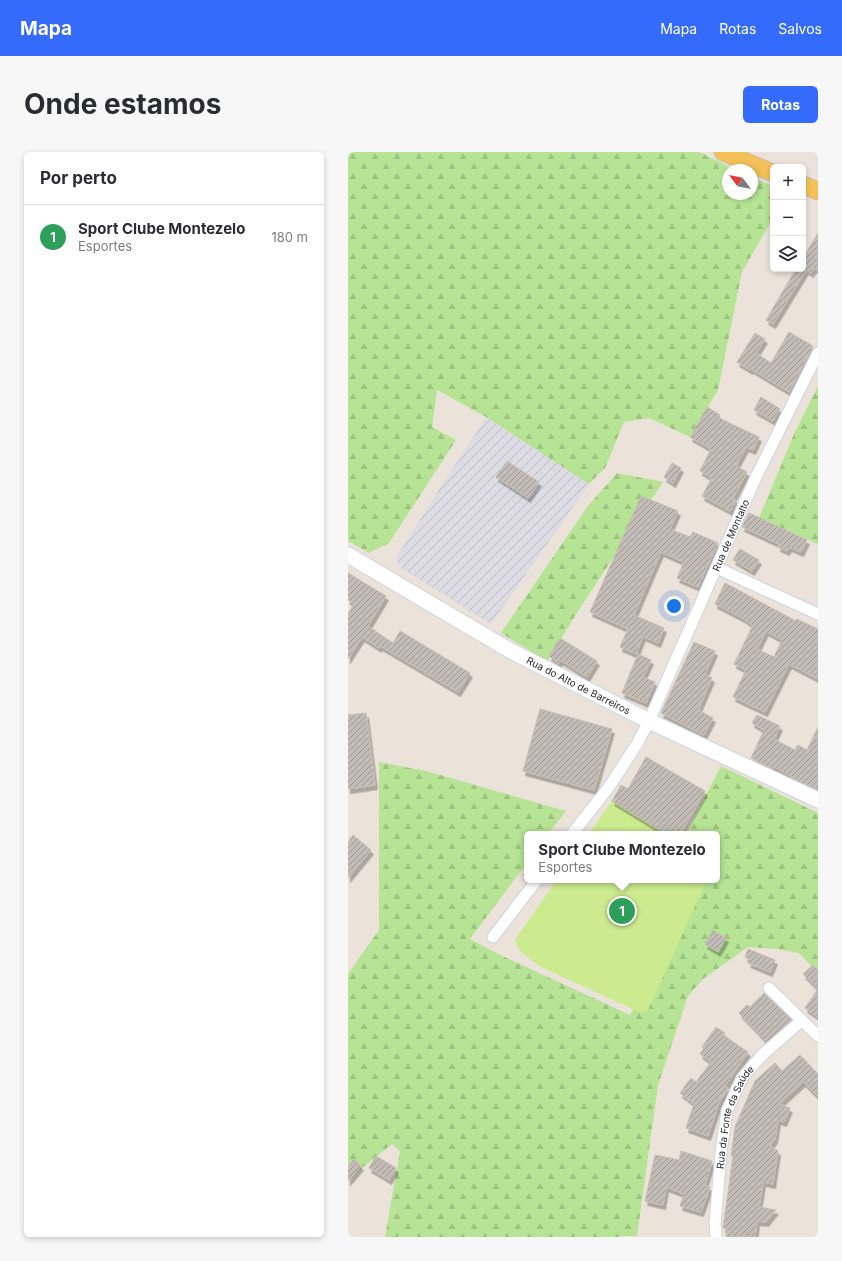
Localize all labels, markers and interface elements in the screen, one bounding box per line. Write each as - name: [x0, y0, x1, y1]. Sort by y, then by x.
- text: Mapa: [20, 17, 72, 40]
- text: Mapa: [660, 20, 697, 37]
- text: Rotas: [719, 20, 756, 37]
- text: Salvos: [778, 20, 822, 37]
- button: Rotas: [743, 86, 818, 123]
- text: Onde estamos: [24, 87, 221, 121]
- north arrow: [722, 164, 758, 200]
- map controls: [770, 164, 806, 272]
- button: +: [770, 164, 806, 200]
- text: Por perto: [40, 168, 117, 188]
- button: −: [770, 200, 806, 236]
- text: Sport Clube Montezelo: [78, 219, 245, 238]
- text: 1: [50, 229, 56, 245]
- text: 180 m: [271, 229, 308, 245]
- button: layers: [770, 236, 806, 272]
- text: Esportes: [78, 238, 132, 254]
- street label: Rua de Montalto: [709, 497, 752, 573]
- your location: [664, 596, 684, 616]
- street label: Rua do Alto de Barreiros: [525, 654, 633, 717]
- popup: [524, 831, 720, 883]
- text: Sport Clube Montezelo: [538, 840, 706, 859]
- text: Esportes: [538, 859, 592, 875]
- pin: 1: [609, 896, 635, 926]
- street label: Rua da Fonte da Saúde: [714, 1063, 756, 1169]

